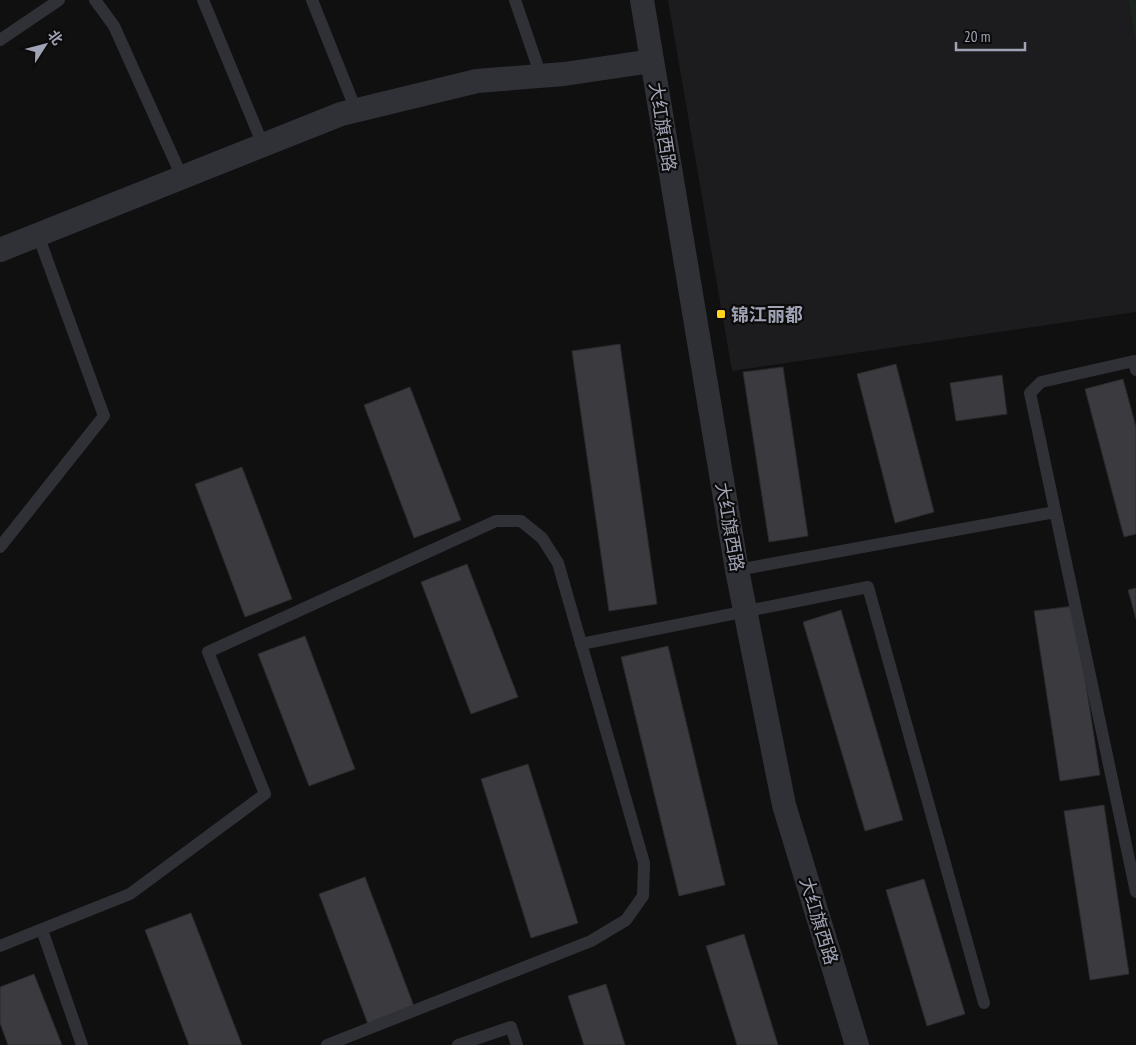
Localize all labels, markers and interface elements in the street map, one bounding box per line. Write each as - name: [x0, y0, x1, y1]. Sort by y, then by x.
- north arrow: [20, 20, 70, 70]
- scale bar: [956, 20, 1025, 52]
- text: 北: [44, 26, 67, 48]
- text: 20 m: [964, 27, 990, 46]
- street label: 大红旗西路: [645, 81, 681, 173]
- place label: 锦江丽都: [731, 303, 803, 326]
- marker: 锦江丽都: [715, 308, 727, 320]
- street label: 大红旗西路: [711, 481, 749, 573]
- street label: 大红旗西路: [795, 875, 843, 967]

